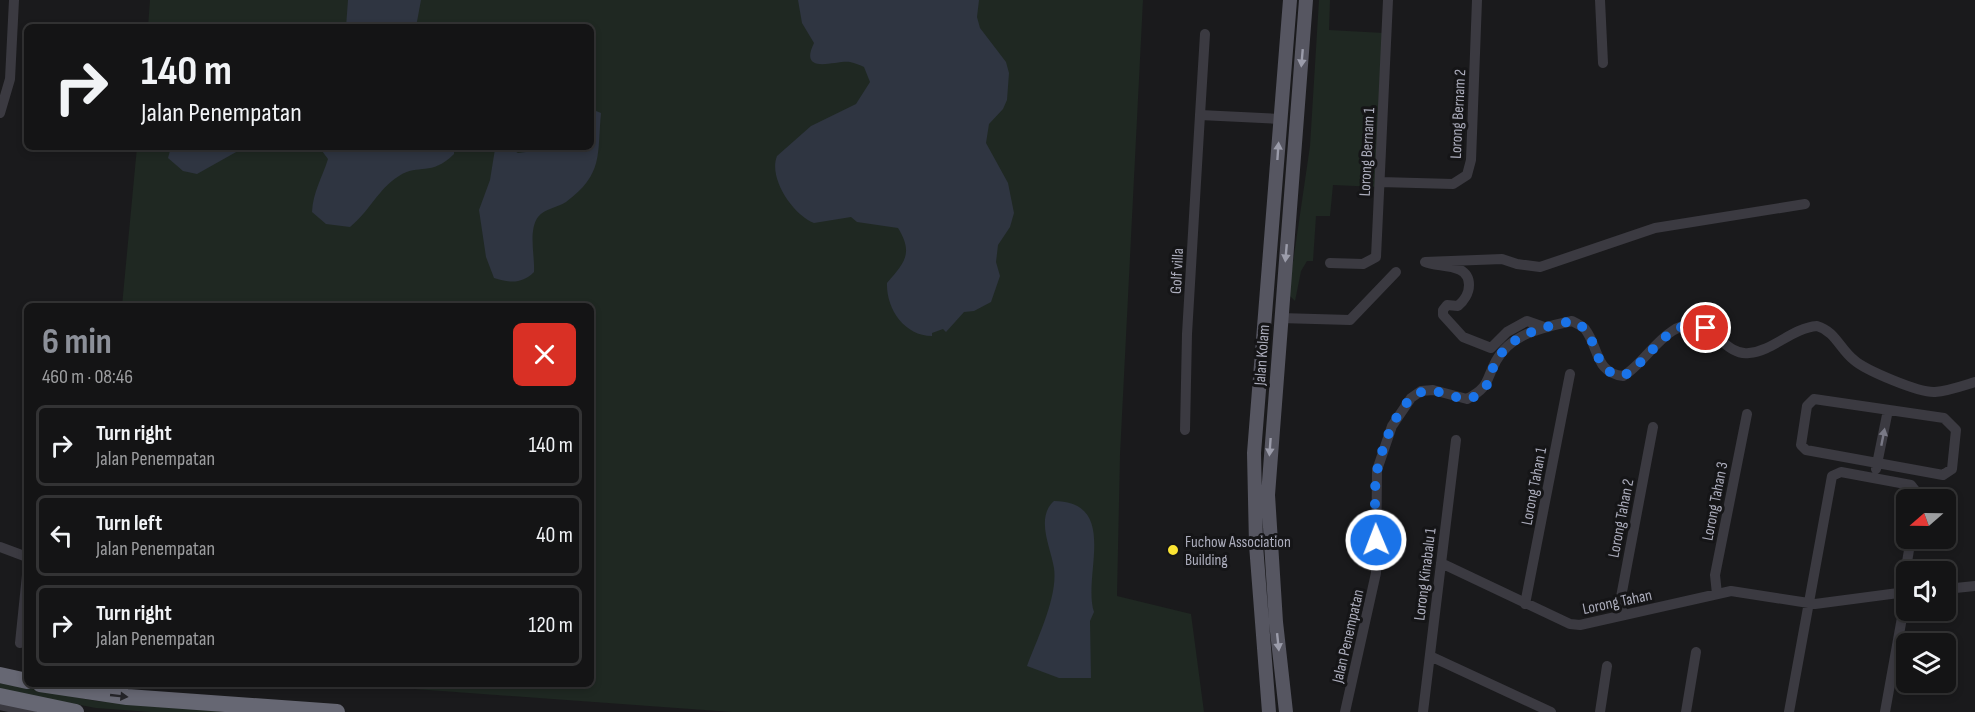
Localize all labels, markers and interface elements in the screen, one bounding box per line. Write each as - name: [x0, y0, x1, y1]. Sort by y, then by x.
- text: 140 m: [141, 46, 232, 97]
- icon: right: [42, 48, 120, 126]
- one-way arrow: [1297, 49, 1307, 68]
- street label: Lorong Bernam 2: [1447, 69, 1470, 159]
- text: Jalan Penempatan: [141, 97, 302, 129]
- street label: Lorong Bernam 1: [1356, 107, 1379, 197]
- one-way arrow: [1273, 142, 1283, 161]
- one-way arrow: [1281, 243, 1291, 262]
- street label: Golf villa: [1167, 248, 1188, 295]
- pin: [1680, 302, 1731, 353]
- icon: arrive: [1689, 311, 1722, 344]
- text: 6 min: [42, 321, 112, 364]
- button: close: [513, 323, 576, 386]
- street label: Jalan Kolam: [1251, 324, 1274, 387]
- text: 460 m · 08:46: [42, 365, 133, 389]
- text: Turn right: [96, 420, 172, 447]
- one-way arrow: [1879, 427, 1888, 446]
- icon: right: [45, 429, 78, 462]
- text: 140 m: [529, 432, 573, 459]
- one-way arrow: [1266, 438, 1275, 457]
- street label: Lorong Tahan 1: [1518, 445, 1551, 527]
- text: Jalan Penempatan: [96, 447, 215, 471]
- street label: Lorong Tahan 3: [1699, 460, 1732, 542]
- street label: Lorong Tahan 2: [1605, 477, 1638, 559]
- north arrow: [1896, 489, 1956, 549]
- map controls: [1896, 489, 1956, 693]
- position arrow: [1344, 508, 1408, 572]
- text: Turn left: [96, 510, 162, 537]
- icon: left: [45, 519, 78, 552]
- text: 40 m: [536, 522, 573, 549]
- street label: Lorong Kinabalu 1: [1410, 526, 1441, 621]
- place label: Fuchow Association Building: [1185, 533, 1291, 570]
- text: Jalan Penempatan: [96, 537, 215, 561]
- marker: Fuchow Association Building: [1166, 543, 1180, 557]
- button: sound: [1896, 561, 1956, 621]
- street label: Lorong Tahan: [1581, 586, 1654, 619]
- street label: Jalan Penempatan: [1328, 588, 1368, 686]
- text: Turn right: [96, 600, 172, 627]
- icon: right: [45, 609, 78, 642]
- text: 120 m: [529, 612, 573, 639]
- text: Jalan Penempatan: [96, 627, 215, 651]
- one-way arrow: [1273, 632, 1283, 651]
- button: layers: [1896, 633, 1956, 693]
- one-way arrow: [109, 691, 128, 701]

